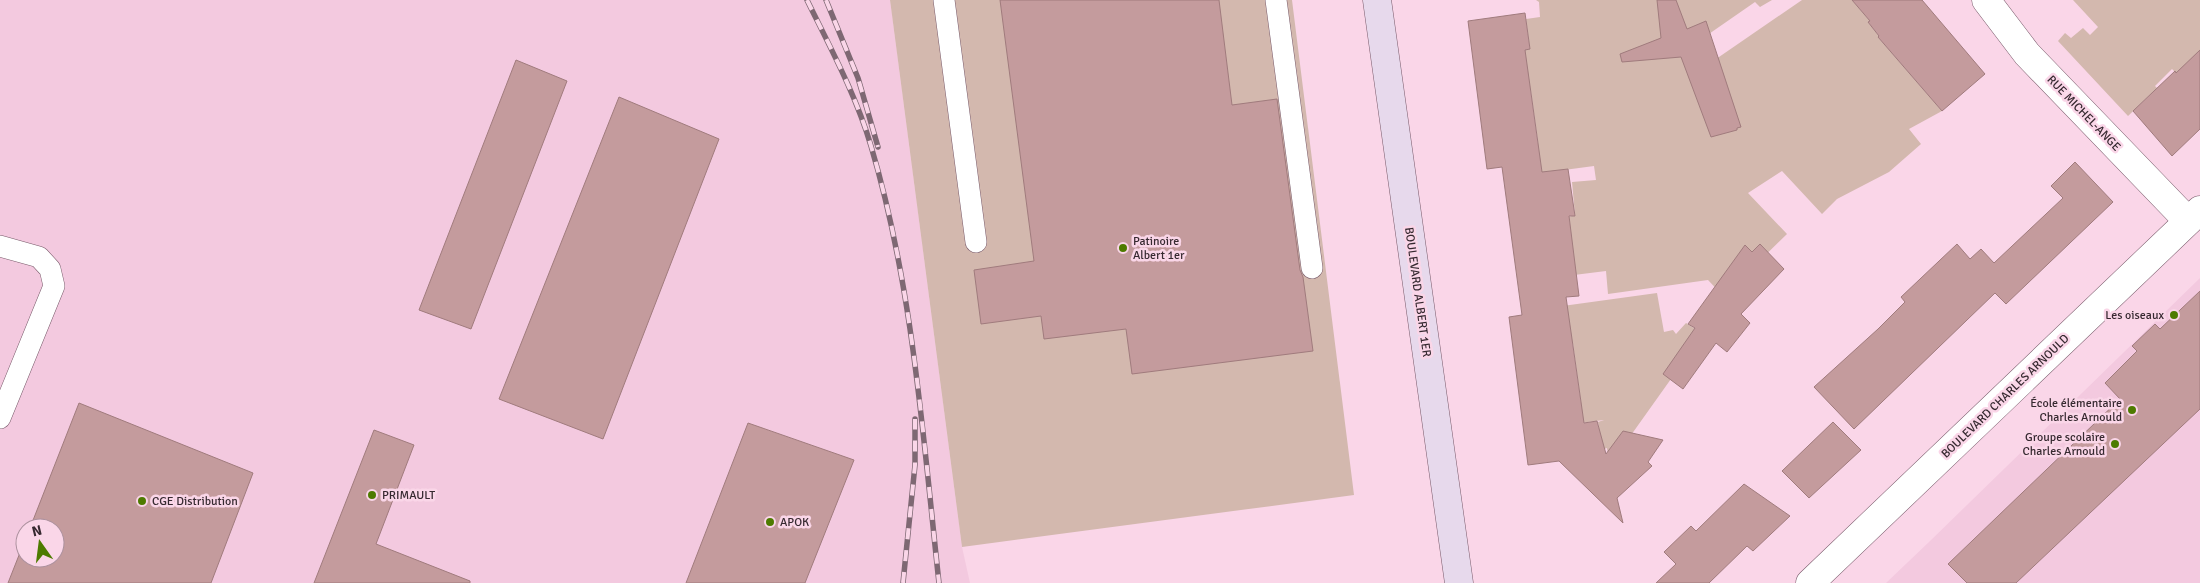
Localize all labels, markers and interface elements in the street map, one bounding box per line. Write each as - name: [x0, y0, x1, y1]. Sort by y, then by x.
- street label: RUE MICHEL-ANGE: [2044, 72, 2124, 154]
- street label: BOULEVARD ALBERT 1ER: [1401, 226, 1434, 358]
- place label: Patinoire Albert 1er: [1133, 234, 1185, 263]
- marker: Patinoire Albert 1er: [1117, 242, 1129, 254]
- place label: Les oiseaux: [2105, 308, 2164, 323]
- marker: Les oiseaux: [2168, 309, 2180, 321]
- street label: BOULEVARD CHARLES ARNOULD: [1938, 331, 2073, 461]
- place label: École élémentaire Charles Arnould: [2030, 396, 2122, 425]
- marker: École élémentaire Charles Arnould: [2126, 404, 2138, 416]
- place label: Groupe scolaire Charles Arnould: [2023, 430, 2105, 459]
- marker: Groupe scolaire Charles Arnould: [2109, 438, 2121, 450]
- place label: PRIMAULT: [382, 488, 435, 503]
- marker: PRIMAULT: [366, 489, 378, 501]
- place label: CGE Distribution: [152, 494, 238, 509]
- marker: CGE Distribution: [136, 495, 148, 507]
- place label: APOK: [780, 515, 809, 530]
- marker: APOK: [764, 516, 776, 528]
- north arrow: [15, 518, 65, 568]
- text: N: [30, 521, 44, 540]

